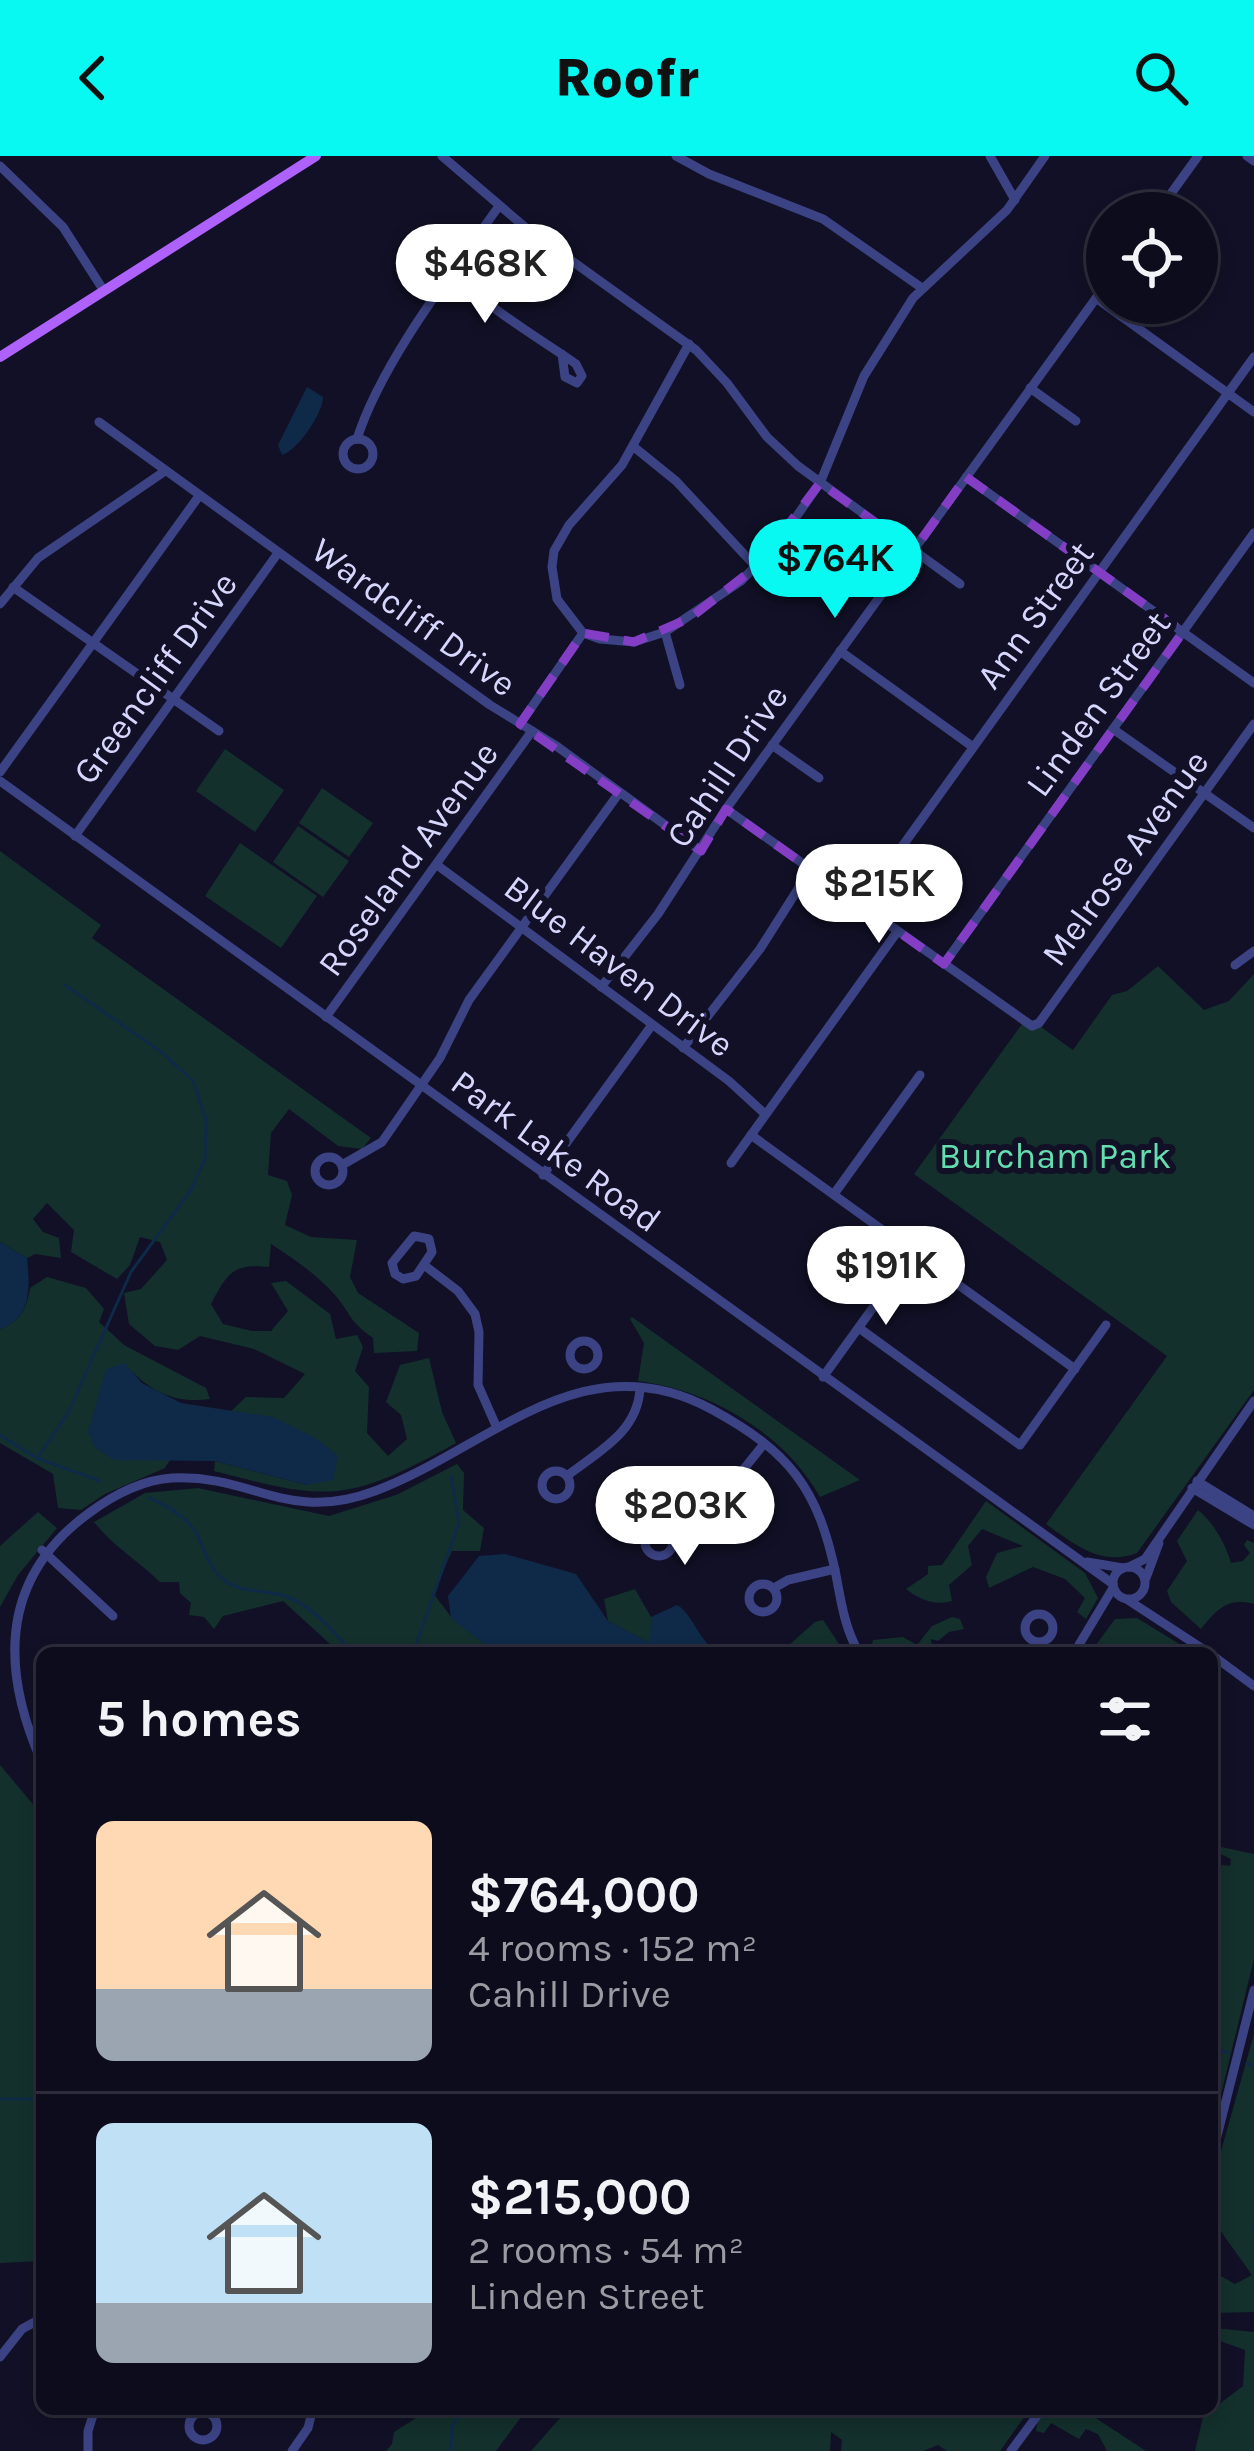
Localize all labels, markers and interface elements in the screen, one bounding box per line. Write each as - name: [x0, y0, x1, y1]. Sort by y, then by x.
- icon: back: [60, 45, 126, 111]
- icon: search: [1128, 45, 1194, 111]
- text: Roofr: [555, 46, 699, 110]
- map controls: [1086, 192, 1218, 324]
- button: locate: [1086, 192, 1218, 324]
- pin: $468K: [401, 224, 569, 326]
- text: $468K: [423, 240, 547, 286]
- pin: $764K: [751, 519, 919, 621]
- street label: Wardcliff Drive: [304, 529, 524, 705]
- street label: Ann Street: [968, 533, 1102, 697]
- text: $764K: [776, 535, 894, 581]
- street label: Greencliff Drive: [64, 564, 246, 792]
- street label: Linden Street: [1017, 603, 1179, 805]
- street label: Cahill Drive: [657, 677, 797, 855]
- street label: Roseland Avenue: [309, 734, 507, 984]
- street label: Melrose Avenue: [1033, 742, 1217, 974]
- pin: $215K: [795, 844, 963, 946]
- text: $215K: [823, 860, 935, 906]
- street label: Blue Haven Drive: [496, 866, 742, 1066]
- street label: Park Lake Road: [443, 1061, 669, 1241]
- park label: Burcham Park: [939, 1135, 1171, 1177]
- pin: $191K: [802, 1226, 970, 1328]
- text: $191K: [834, 1242, 938, 1288]
- pin: $203K: [601, 1466, 769, 1568]
- text: $203K: [623, 1482, 747, 1528]
- icon: filters: [1092, 1686, 1158, 1752]
- text: 5 homes: [96, 1689, 302, 1749]
- text: $764,000: [468, 1865, 700, 1925]
- icon: home: [192, 1869, 336, 2013]
- text: 4 rooms · 152 m²: [468, 1925, 757, 1971]
- text: Cahill Drive: [468, 1971, 671, 2017]
- text: $215,000: [468, 2167, 692, 2227]
- icon: home: [192, 2171, 336, 2315]
- text: 2 rooms · 54 m²: [468, 2227, 744, 2273]
- text: Linden Street: [468, 2273, 704, 2319]

